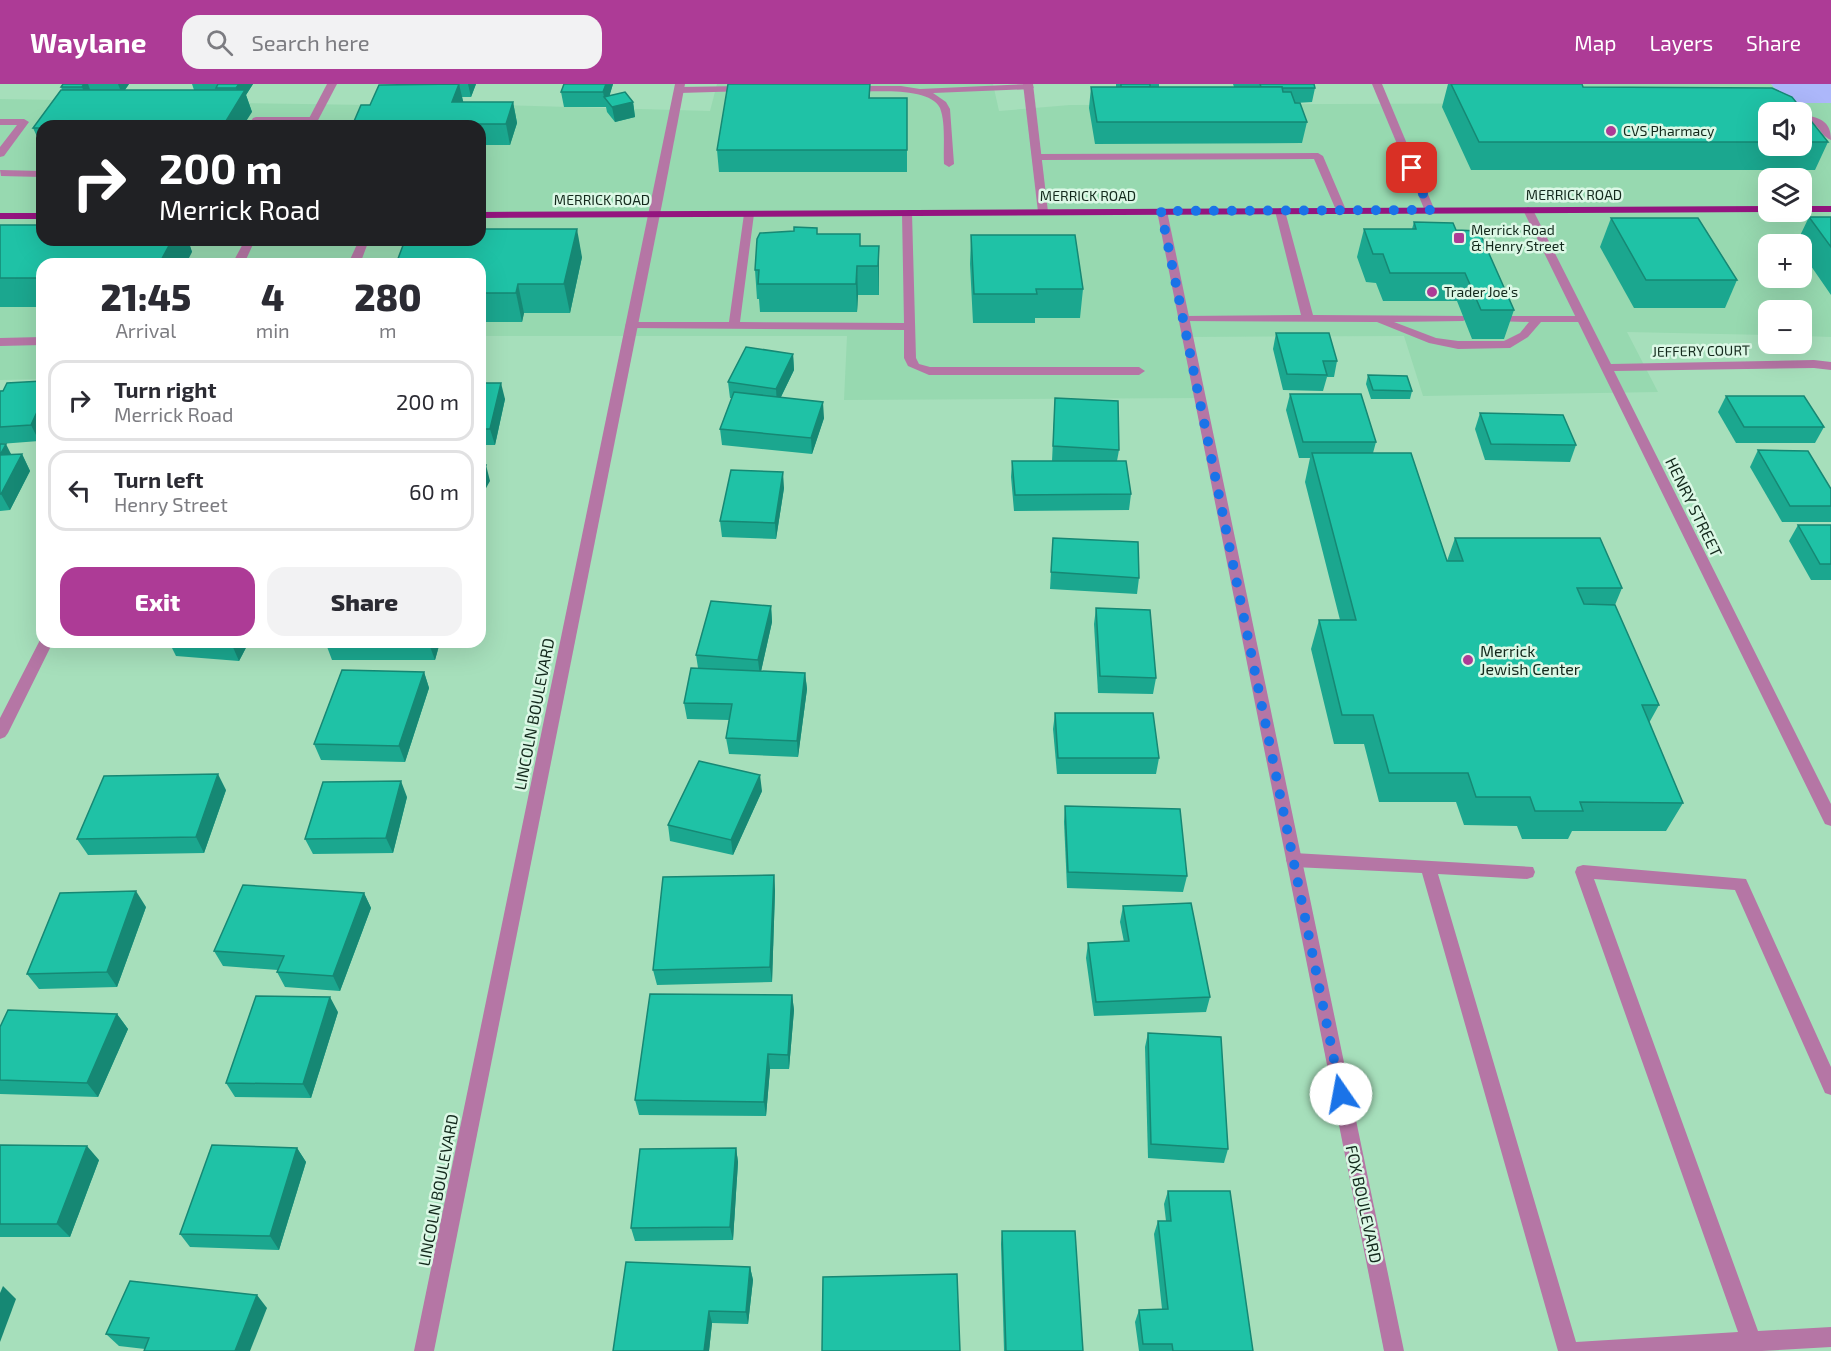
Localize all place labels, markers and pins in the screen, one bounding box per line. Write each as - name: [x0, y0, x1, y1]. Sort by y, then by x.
- place label: CVS Pharmacy: [1623, 122, 1715, 139]
- marker: CVS Pharmacy: [1604, 124, 1618, 138]
- pin: [1386, 142, 1437, 193]
- place label: Merrick Road & Henry Street: [1471, 221, 1565, 254]
- marker: Merrick Road & Henry Street: [1452, 231, 1466, 245]
- place label: Trader Joe's: [1444, 283, 1518, 300]
- marker: Trader Joe's: [1425, 285, 1439, 299]
- place label: Merrick Jewish Center: [1480, 641, 1581, 678]
- marker: Merrick Jewish Center: [1461, 653, 1475, 667]

